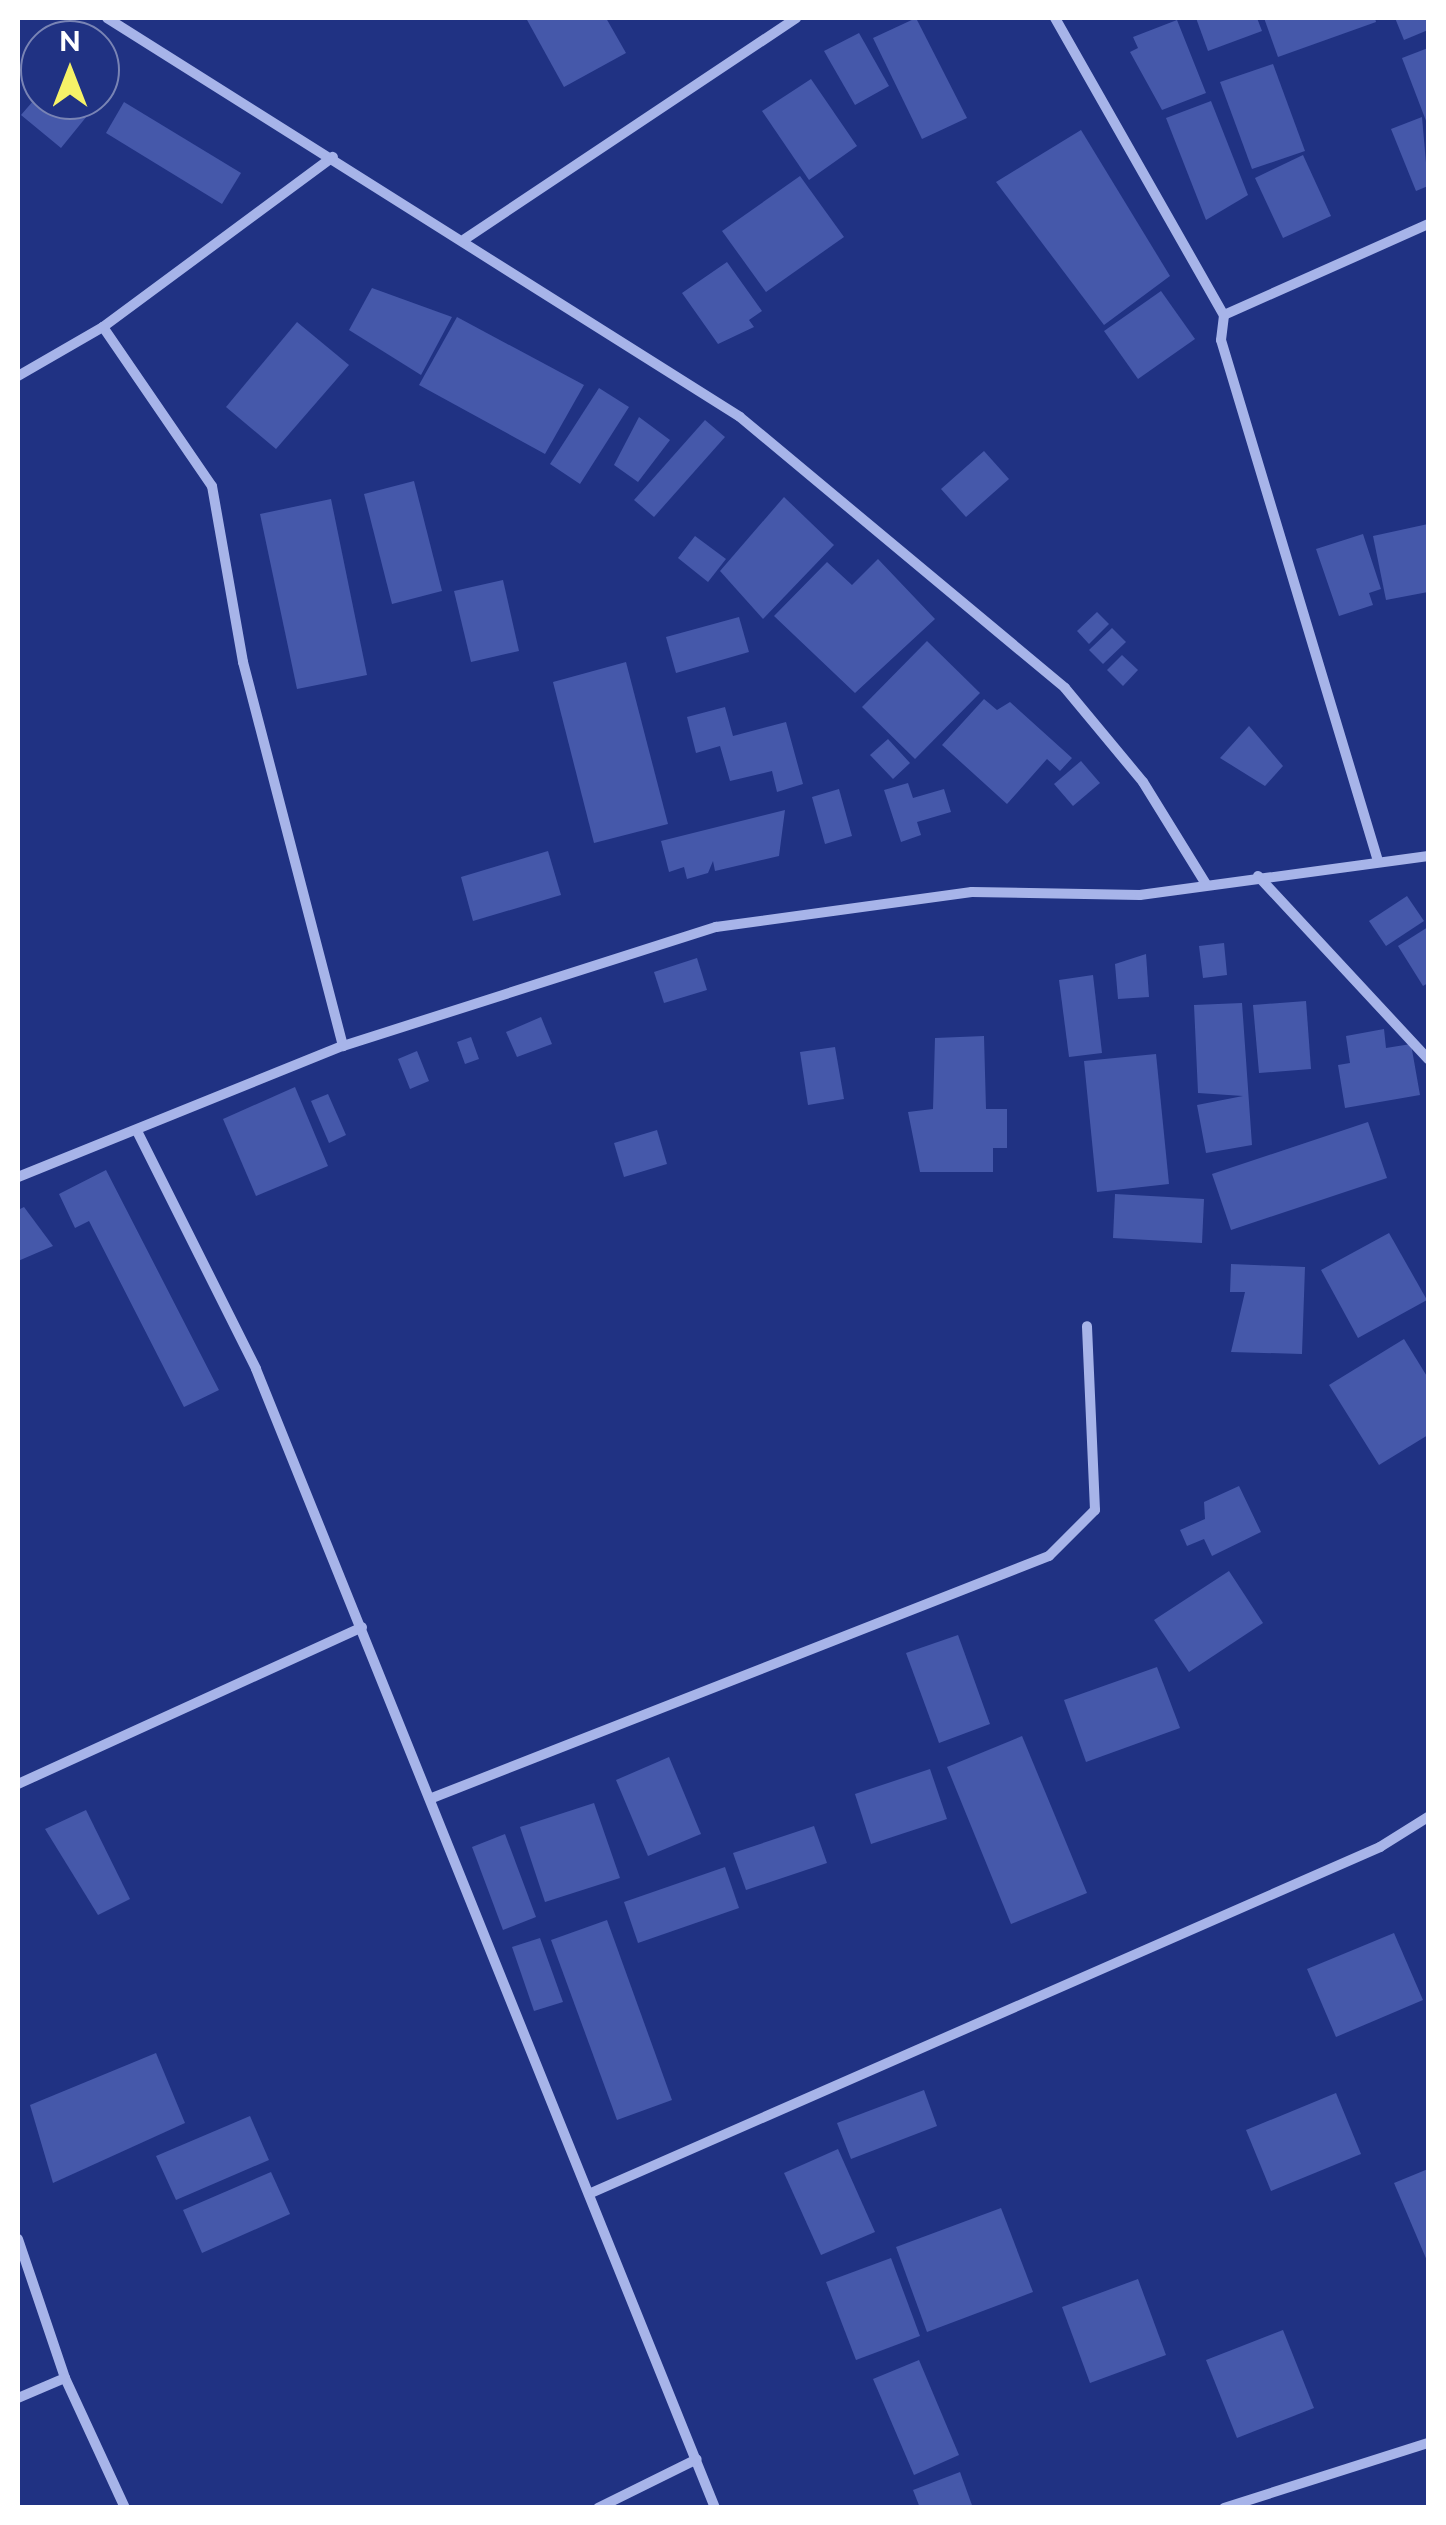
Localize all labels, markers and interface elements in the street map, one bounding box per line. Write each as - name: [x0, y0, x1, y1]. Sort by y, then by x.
- north arrow: [20, 20, 120, 120]
- text: N: [59, 25, 81, 58]

